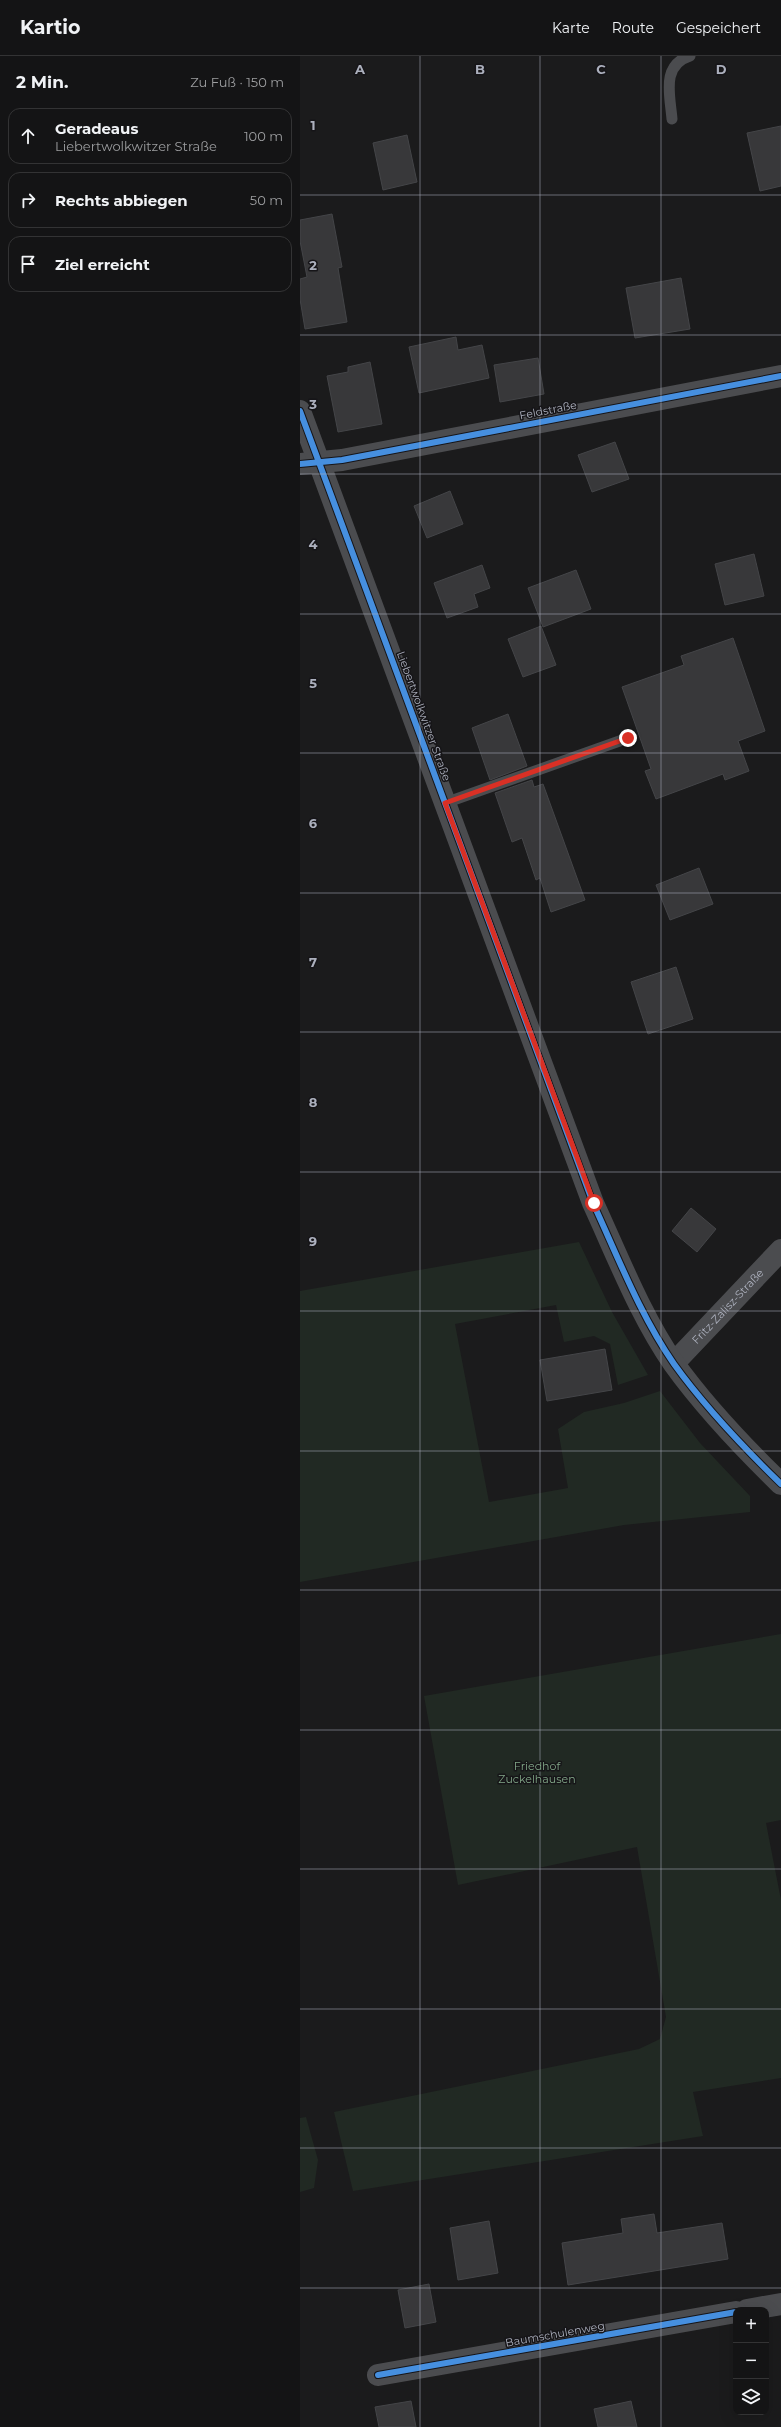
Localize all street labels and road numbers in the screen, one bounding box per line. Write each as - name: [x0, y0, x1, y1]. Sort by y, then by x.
- street label: Feldstraße: [518, 398, 578, 422]
- street label: Liebertwolkwitzer Straße: [394, 649, 454, 783]
- street label: Fritz-Zalisz-Straße: [689, 1266, 767, 1347]
- street label: Baumschulenweg: [504, 2318, 606, 2350]

